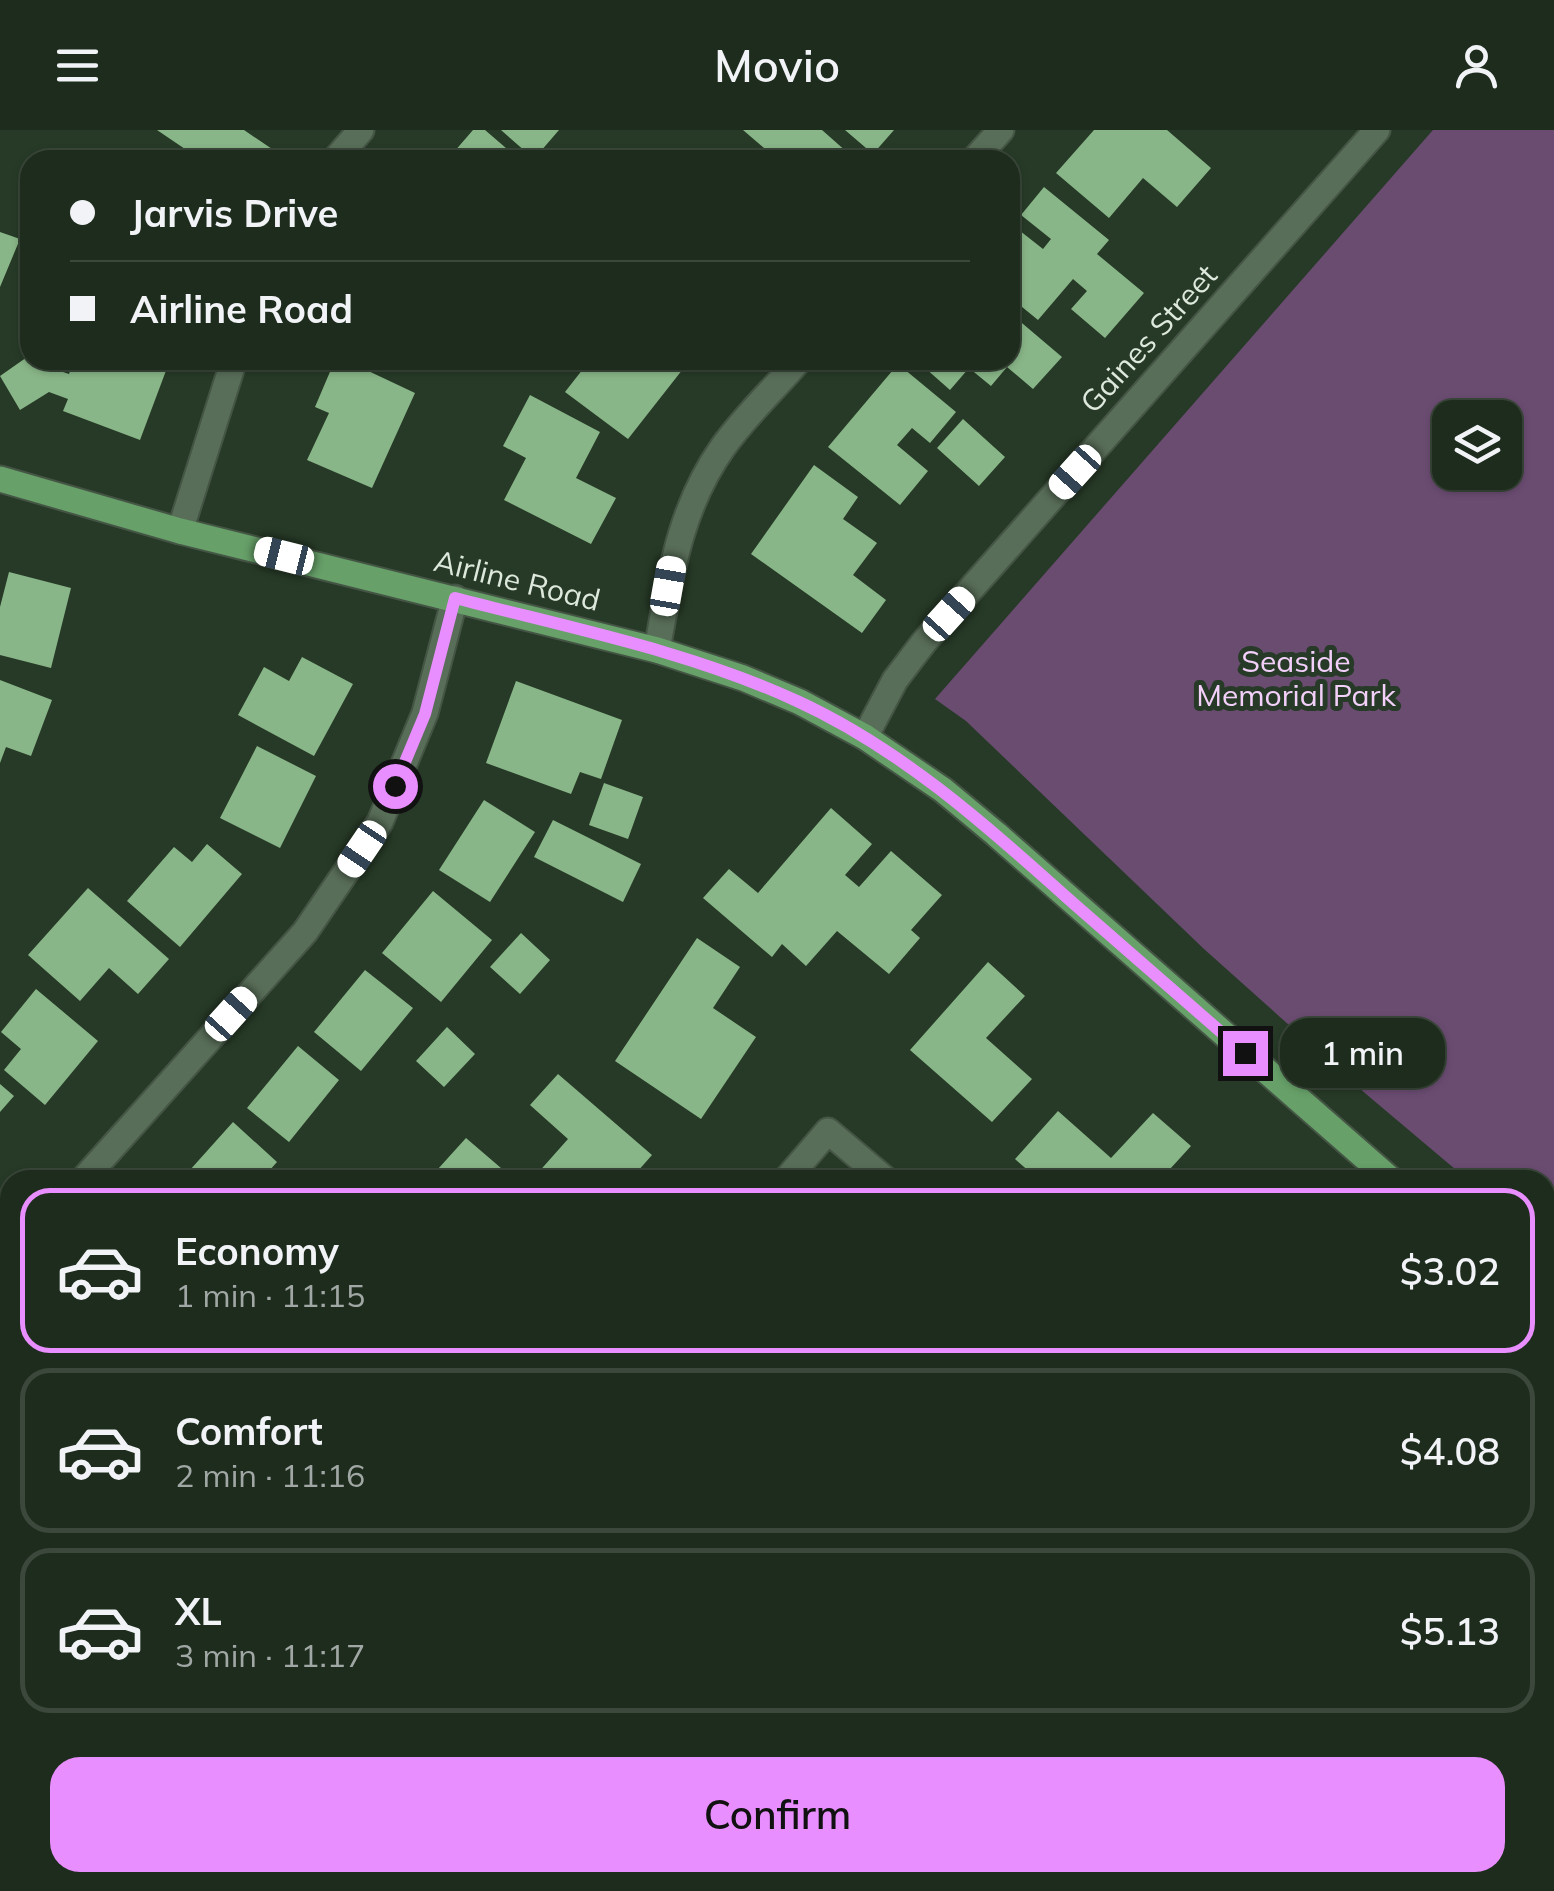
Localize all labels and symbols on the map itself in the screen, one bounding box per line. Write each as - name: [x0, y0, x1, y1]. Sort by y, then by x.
- street label: Gaines Street: [1072, 256, 1225, 420]
- car: [1044, 440, 1106, 504]
- car: [251, 534, 317, 578]
- street label: Airline Road: [430, 541, 604, 619]
- car: [648, 554, 688, 618]
- car: [918, 582, 980, 646]
- park label: Seaside Memorial Park: [1196, 642, 1396, 714]
- route start: [373, 764, 418, 809]
- car: [333, 816, 391, 882]
- car: [200, 982, 262, 1046]
- callout: 1 min: [1280, 1018, 1445, 1088]
- route end: [1223, 1031, 1268, 1076]

